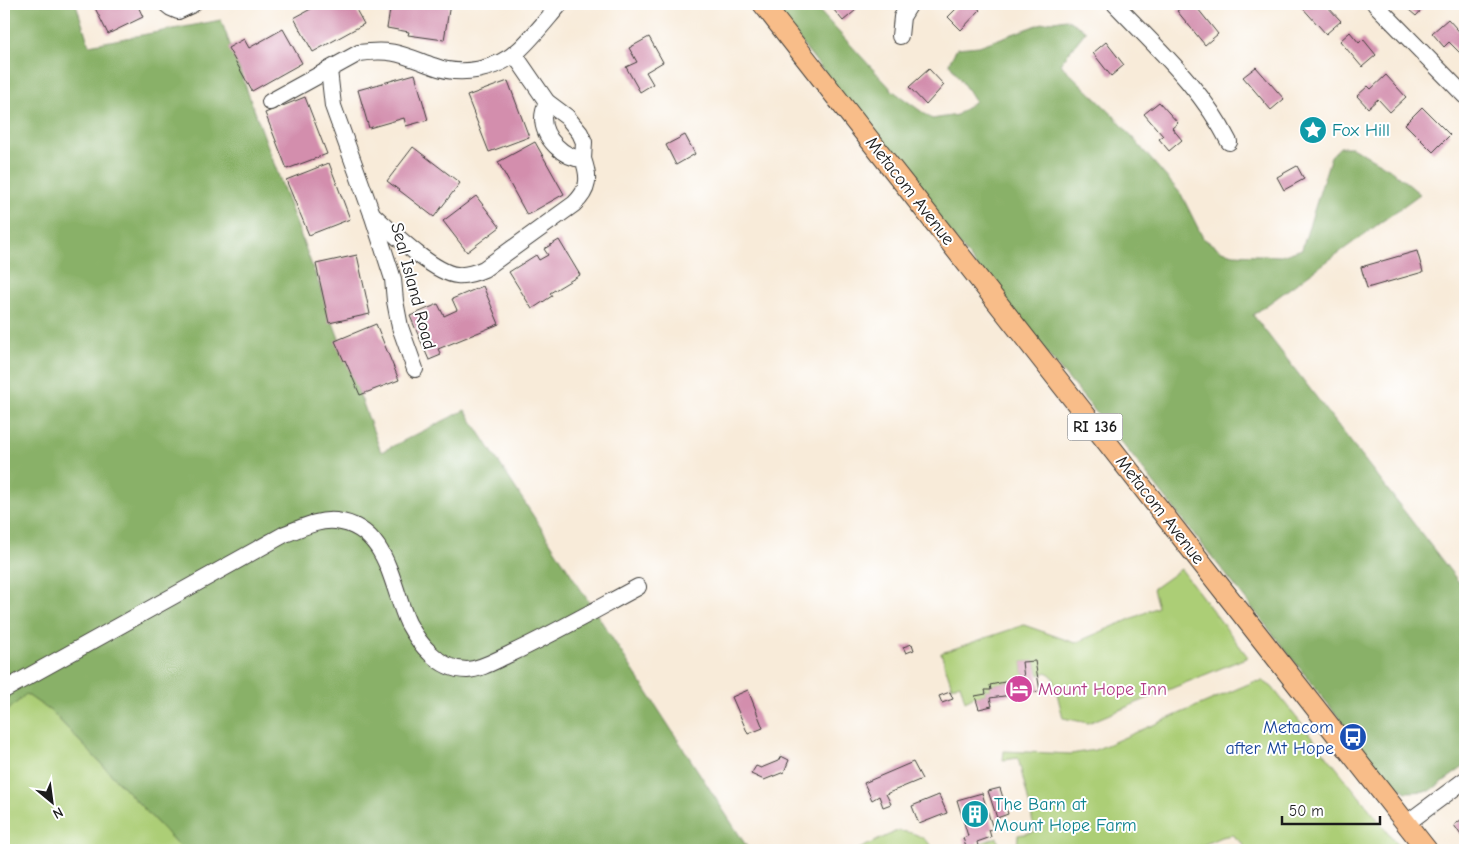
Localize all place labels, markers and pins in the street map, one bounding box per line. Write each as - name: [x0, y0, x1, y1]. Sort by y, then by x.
- place icon: Fox Hill: [1298, 115, 1328, 145]
- place label: Fox Hill: [1332, 120, 1390, 141]
- hotel icon: Mount Hope Inn: [1004, 674, 1034, 704]
- place label: Mount Hope Inn: [1038, 679, 1167, 700]
- place label: Metacom after Mt Hope: [1226, 717, 1334, 759]
- bus stop icon: Metacom after Mt Hope: [1338, 722, 1368, 752]
- place label: The Barn at Mount Hope Farm: [994, 794, 1137, 836]
- building icon: The Barn at Mount Hope Farm: [960, 799, 990, 829]

